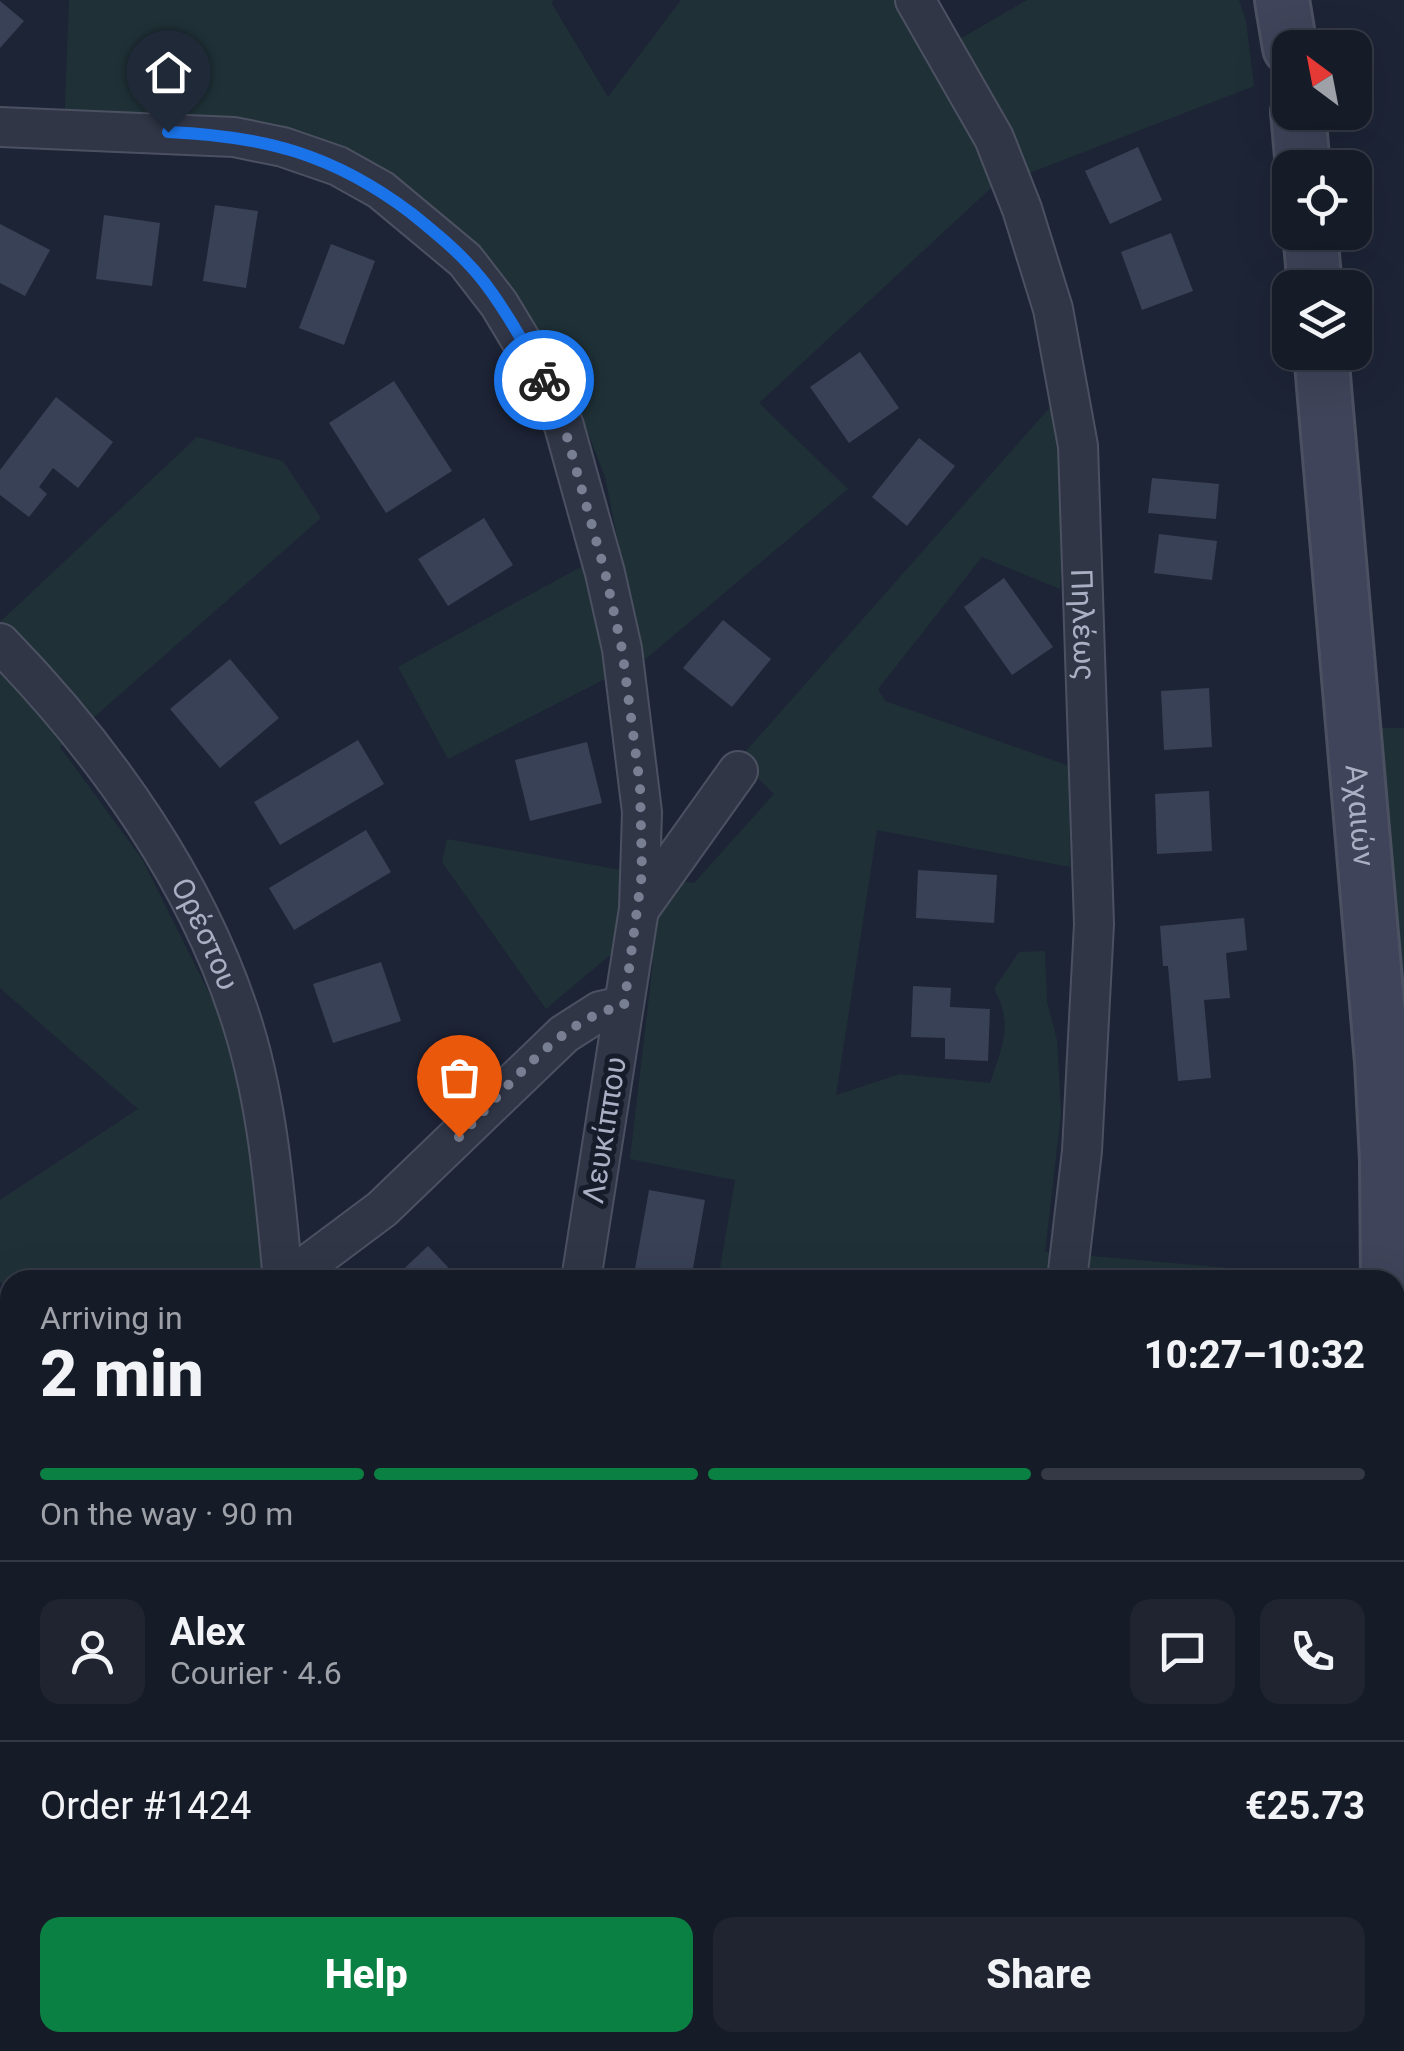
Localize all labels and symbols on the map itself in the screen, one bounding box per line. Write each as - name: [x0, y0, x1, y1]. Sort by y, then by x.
- pin: [126, 30, 211, 133]
- north arrow: [1272, 30, 1372, 130]
- courier: [494, 330, 594, 430]
- street label: Πηλέως: [1065, 568, 1103, 681]
- street label: Αχαιών: [1339, 763, 1383, 868]
- street label: Ορέστου: [164, 871, 247, 995]
- pin: [417, 1035, 502, 1138]
- street label: Λευκίππου: [575, 1054, 633, 1206]

